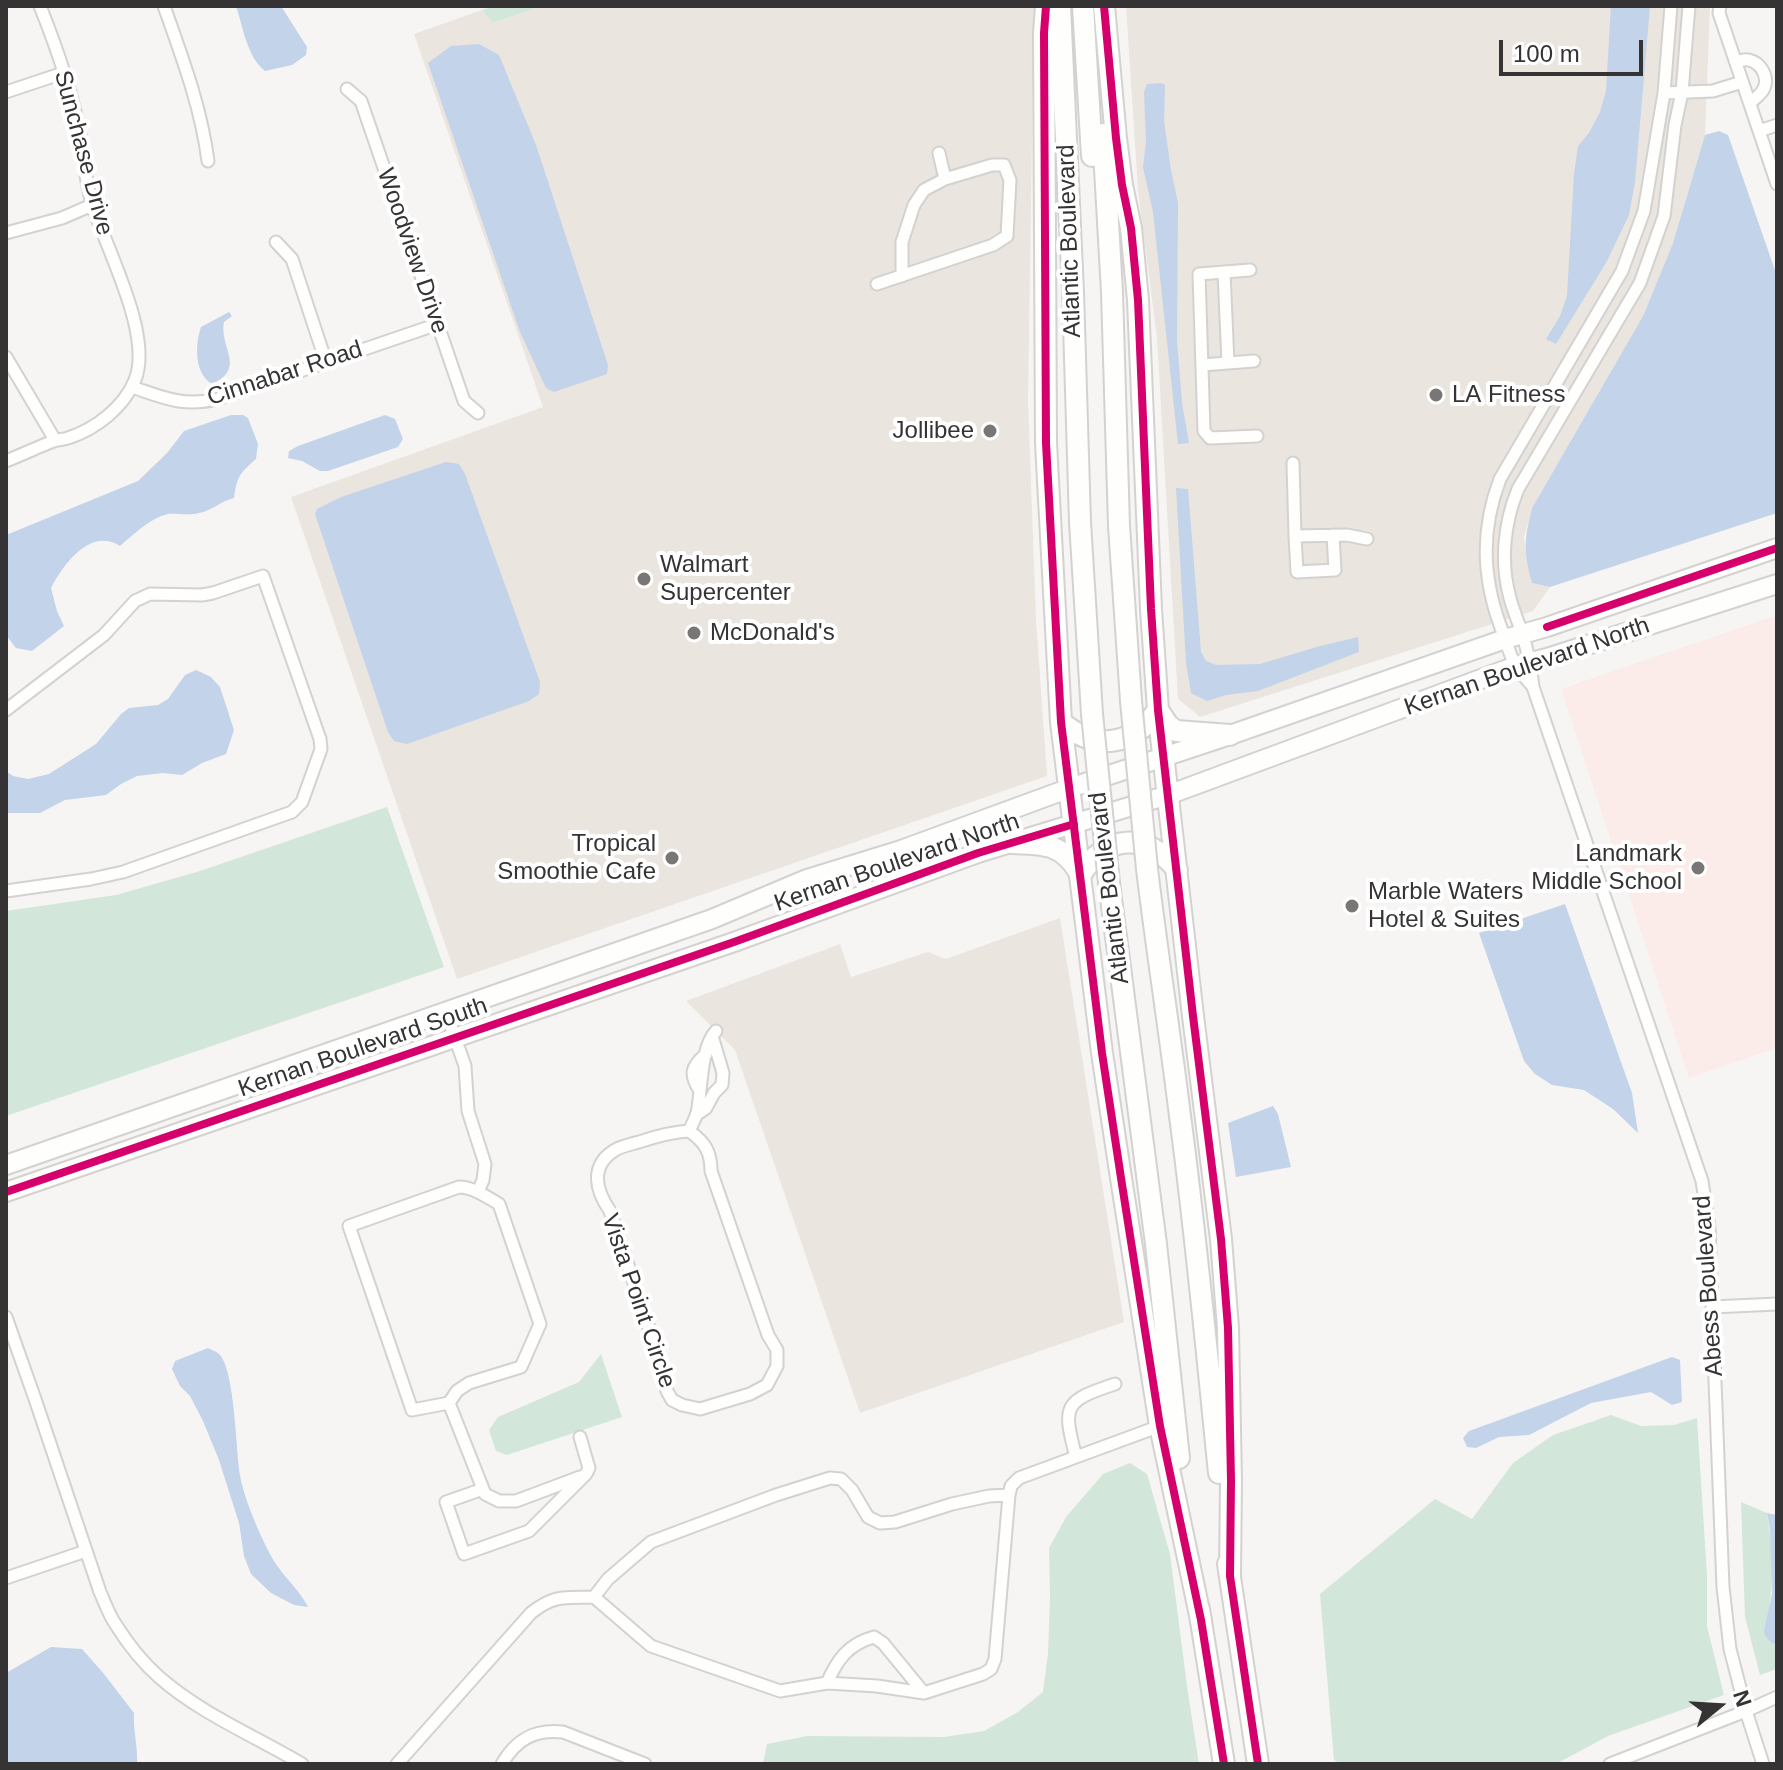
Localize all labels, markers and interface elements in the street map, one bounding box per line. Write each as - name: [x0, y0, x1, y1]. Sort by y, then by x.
- scale bar: [1503, 24, 1647, 74]
- text: 100 m: [1513, 40, 1580, 67]
- street label: Sunchase Drive: [47, 67, 119, 239]
- street label: Atlantic Boulevard: [1052, 144, 1088, 338]
- street label: Woodview Drive: [370, 165, 454, 337]
- street label: Cinnabar Road: [204, 335, 366, 413]
- place label: LA Fitness: [1452, 381, 1565, 409]
- marker: LA Fitness: [1427, 386, 1445, 404]
- place label: Jollibee: [893, 417, 974, 445]
- marker: Jollibee: [981, 422, 999, 440]
- place label: Walmart Supercenter: [660, 551, 791, 607]
- marker: Walmart Supercenter: [635, 570, 653, 588]
- street label: Kernan Boulevard North: [1401, 611, 1653, 723]
- place label: McDonald's: [710, 619, 835, 647]
- marker: McDonald's: [685, 624, 703, 642]
- street label: Atlantic Boulevard: [1084, 790, 1136, 986]
- street label: Kernan Boulevard North: [771, 807, 1023, 919]
- place label: Tropical Smoothie Cafe: [497, 830, 656, 886]
- place label: Landmark Middle School: [1531, 840, 1682, 896]
- marker: Tropical Smoothie Cafe: [663, 849, 681, 867]
- marker: Landmark Middle School: [1689, 859, 1707, 877]
- place label: Marble Waters Hotel & Suites: [1368, 878, 1523, 934]
- marker: Marble Waters Hotel & Suites: [1343, 897, 1361, 915]
- street label: Kernan Boulevard South: [235, 992, 491, 1104]
- street label: Abess Boulevard: [1688, 1194, 1730, 1378]
- street label: Vista Point Circle: [595, 1210, 681, 1392]
- north arrow: [1679, 1666, 1759, 1746]
- text: N: [1728, 1687, 1757, 1710]

